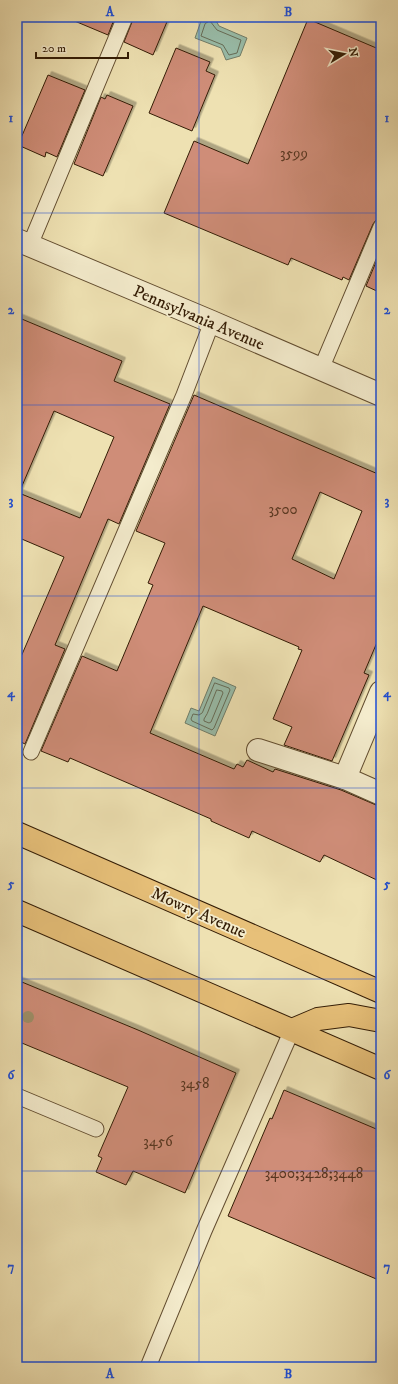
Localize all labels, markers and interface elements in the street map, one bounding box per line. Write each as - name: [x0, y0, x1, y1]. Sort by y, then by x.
- text: A: [105, 4, 115, 20]
- text: B: [284, 4, 292, 20]
- scale bar: [36, 34, 128, 60]
- north arrow: [324, 34, 364, 74]
- text: 20 m: [42, 41, 66, 56]
- text: N: [345, 47, 361, 58]
- text: 1: [9, 110, 14, 126]
- text: 1: [385, 110, 390, 126]
- house number: 3599: [280, 144, 308, 163]
- street label: Pennsylvania Avenue: [130, 280, 268, 356]
- text: 2: [8, 302, 15, 318]
- text: 2: [384, 302, 391, 318]
- text: 3: [9, 493, 14, 509]
- text: 3: [385, 493, 390, 509]
- house number: 3500: [268, 500, 298, 519]
- text: 4: [6, 685, 15, 702]
- text: 4: [382, 685, 391, 702]
- text: 5: [7, 876, 15, 892]
- text: 5: [383, 876, 391, 892]
- street label: Mowry Avenue: [148, 882, 249, 944]
- text: 6: [8, 1067, 16, 1083]
- text: 6: [384, 1067, 392, 1083]
- house number: 3458: [180, 1074, 210, 1093]
- house number: 3456: [143, 1132, 174, 1151]
- house number: 3400;3428;3448: [265, 1164, 363, 1183]
- text: 7: [8, 1259, 15, 1275]
- text: 7: [384, 1259, 391, 1275]
- text: A: [105, 1366, 115, 1382]
- text: B: [284, 1366, 292, 1382]

